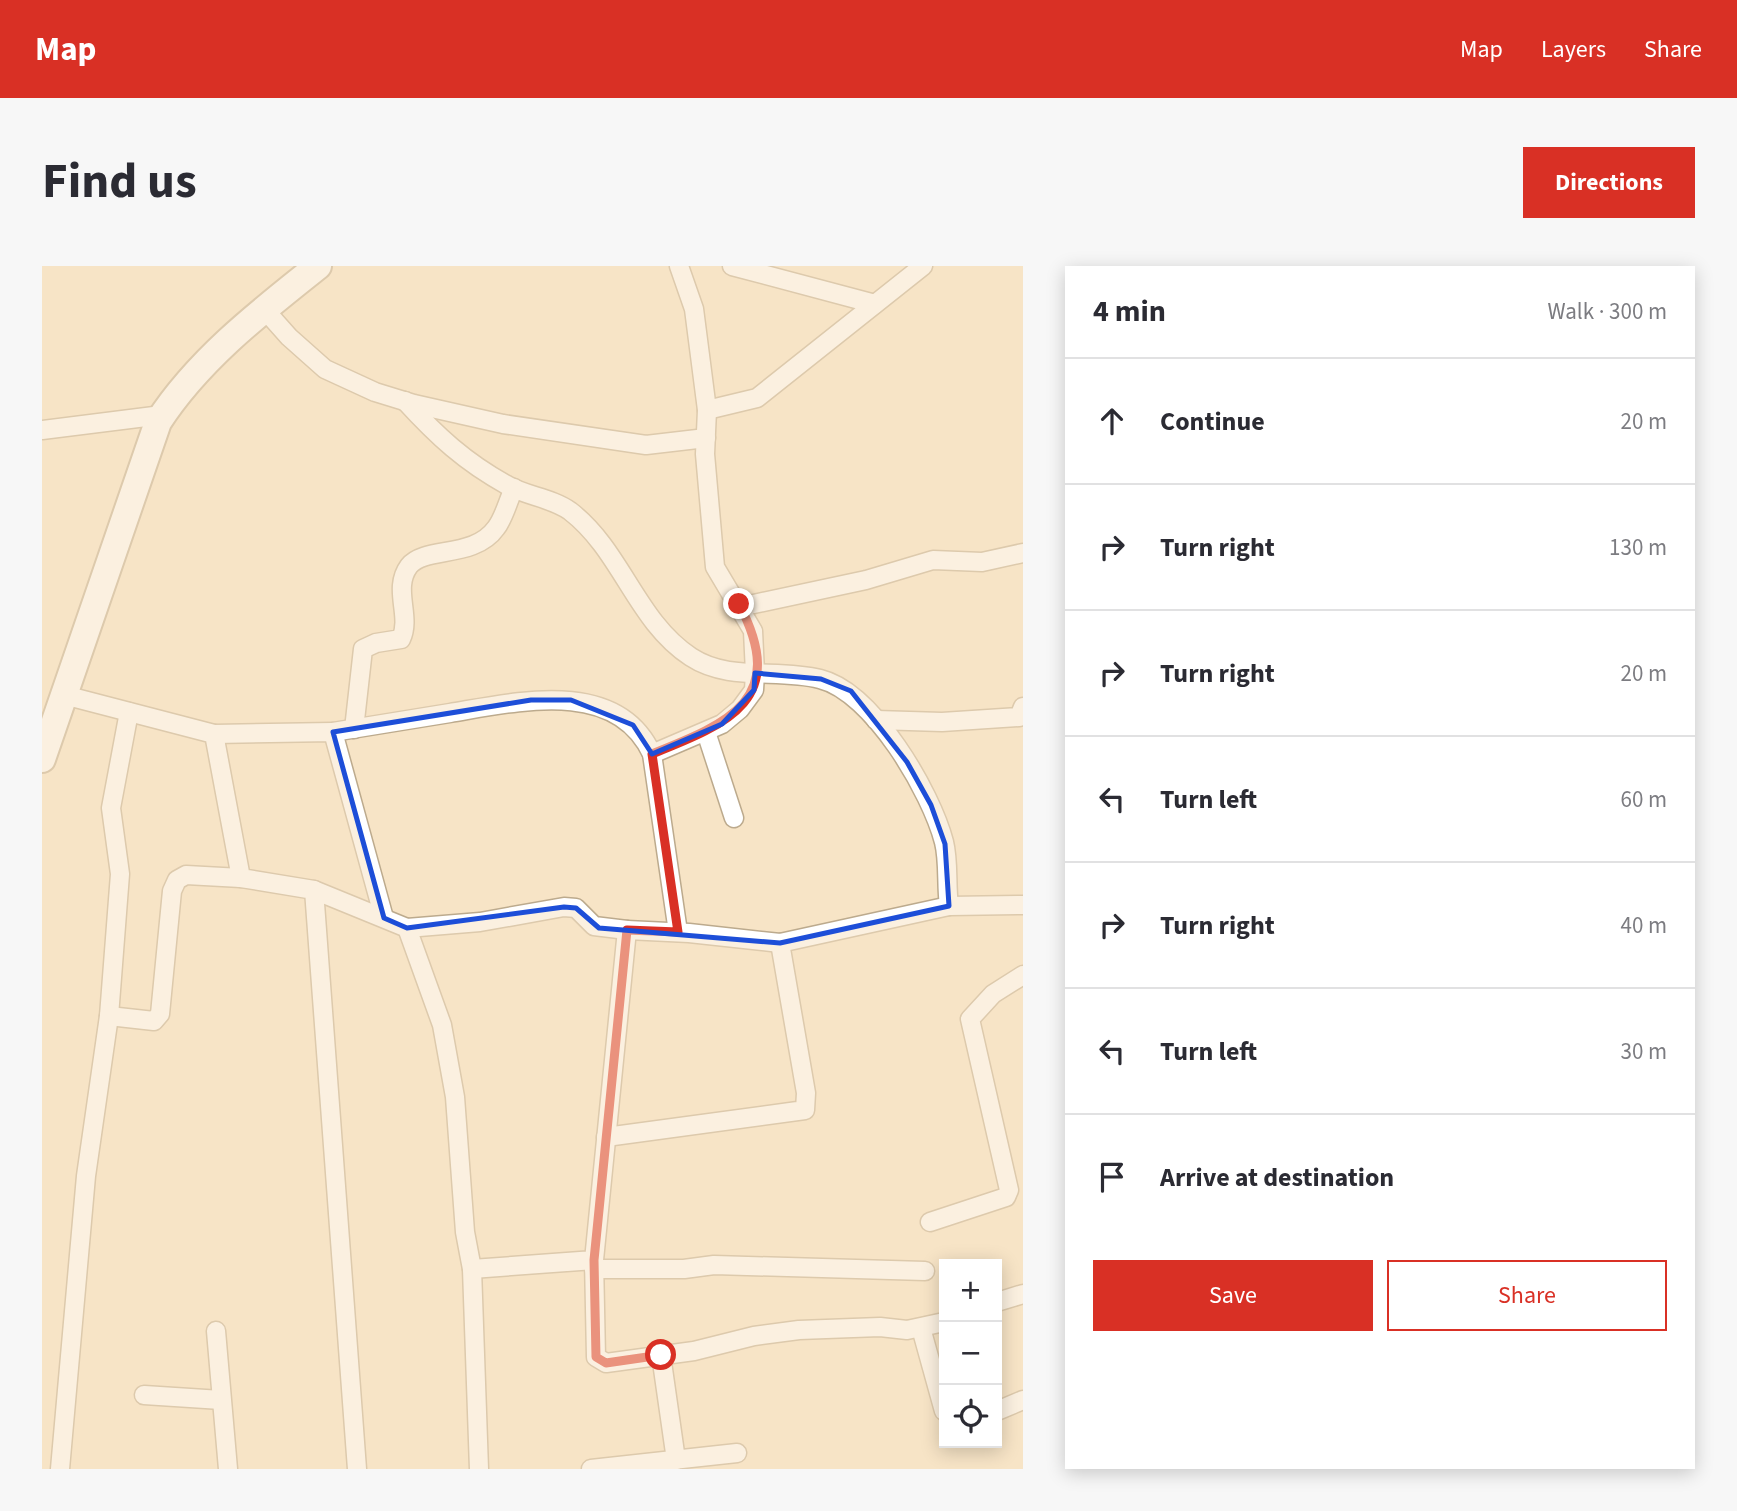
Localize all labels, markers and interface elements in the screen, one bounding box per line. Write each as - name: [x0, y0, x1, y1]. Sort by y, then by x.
- text: Map: [35, 26, 96, 73]
- text: Map: [1460, 32, 1503, 67]
- text: Layers: [1541, 32, 1606, 67]
- text: Share: [1644, 32, 1702, 67]
- text: Find us: [42, 147, 197, 217]
- button: Directions: [1523, 147, 1695, 218]
- text: 4 min: [1093, 290, 1166, 333]
- text: Walk · 300 m: [1548, 295, 1667, 328]
- icon: ahead: [1093, 402, 1131, 440]
- text: Continue: [1160, 403, 1265, 440]
- text: 20 m: [1620, 405, 1667, 438]
- icon: right: [1093, 528, 1131, 566]
- text: Turn right: [1160, 529, 1275, 566]
- text: 130 m: [1609, 531, 1667, 564]
- route end: [723, 588, 754, 619]
- icon: right: [1093, 654, 1131, 692]
- text: Turn right: [1160, 655, 1275, 692]
- text: 20 m: [1620, 657, 1667, 690]
- icon: left: [1093, 780, 1131, 818]
- text: Turn left: [1160, 781, 1257, 818]
- text: 60 m: [1620, 783, 1667, 816]
- icon: right: [1093, 906, 1131, 944]
- text: Turn right: [1160, 907, 1275, 944]
- text: 40 m: [1620, 909, 1667, 942]
- icon: left: [1093, 1032, 1131, 1070]
- text: Turn left: [1160, 1033, 1257, 1070]
- text: 30 m: [1620, 1035, 1667, 1068]
- icon: arrive: [1093, 1158, 1131, 1196]
- text: Arrive at destination: [1160, 1159, 1394, 1196]
- map controls: [939, 1259, 1002, 1448]
- button: +: [939, 1259, 1002, 1322]
- button: Save: [1093, 1260, 1373, 1331]
- button: Share: [1387, 1260, 1667, 1331]
- button: −: [939, 1322, 1002, 1385]
- route start: [645, 1339, 676, 1370]
- button: locate: [939, 1385, 1002, 1448]

